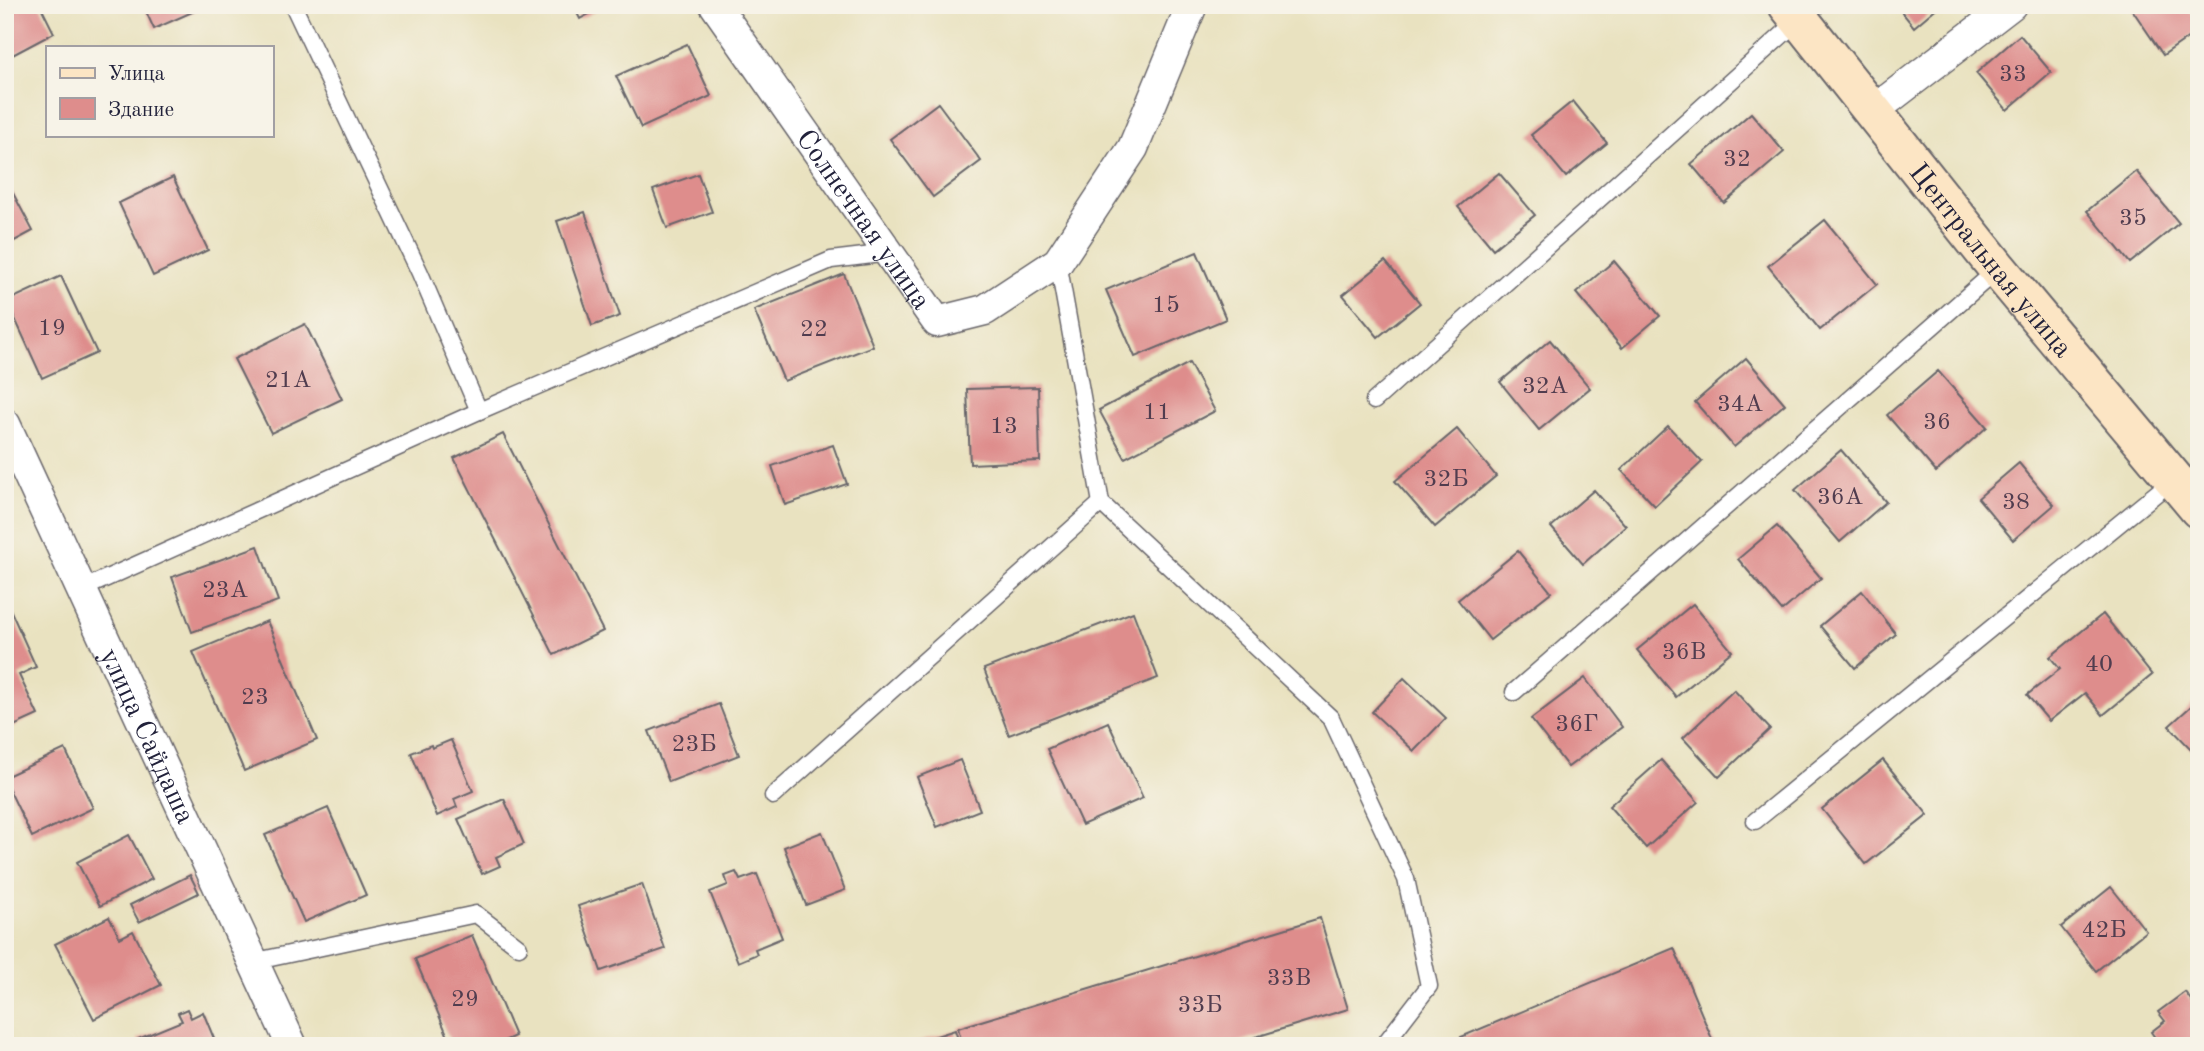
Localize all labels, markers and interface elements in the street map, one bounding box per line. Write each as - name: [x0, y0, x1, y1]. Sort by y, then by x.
- legend: [46, 46, 273, 136]
- house number: 33: [1999, 63, 2027, 87]
- text: Улица: [108, 64, 165, 85]
- text: Здание: [108, 100, 174, 121]
- street label: Солнечная улица: [790, 126, 935, 316]
- house number: 32: [1723, 148, 1751, 172]
- street label: Центральная улица: [1903, 159, 2077, 364]
- house number: 35: [2119, 207, 2147, 231]
- house number: 15: [1152, 294, 1180, 318]
- house number: 19: [38, 317, 66, 341]
- house number: 22: [800, 318, 828, 342]
- house number: 21А: [265, 369, 311, 393]
- house number: 32А: [1522, 375, 1568, 399]
- house number: 34А: [1717, 393, 1763, 417]
- house number: 11: [1143, 401, 1171, 425]
- house number: 36: [1923, 411, 1951, 435]
- house number: 13: [990, 415, 1018, 439]
- house number: 32Б: [1424, 468, 1468, 492]
- house number: 36А: [1817, 486, 1863, 510]
- house number: 38: [2002, 491, 2030, 515]
- house number: 23А: [202, 579, 248, 603]
- house number: 36В: [1662, 641, 1706, 665]
- street label: улица Сайдаша: [93, 645, 199, 829]
- house number: 40: [2085, 653, 2113, 677]
- house number: 23: [241, 686, 269, 710]
- house number: 36Г: [1555, 713, 1599, 737]
- house number: 23Б: [672, 733, 716, 757]
- house number: 42Б: [2082, 919, 2126, 943]
- house number: 33В: [1267, 967, 1311, 991]
- house number: 29: [451, 988, 479, 1012]
- house number: 33Б: [1178, 994, 1222, 1018]

